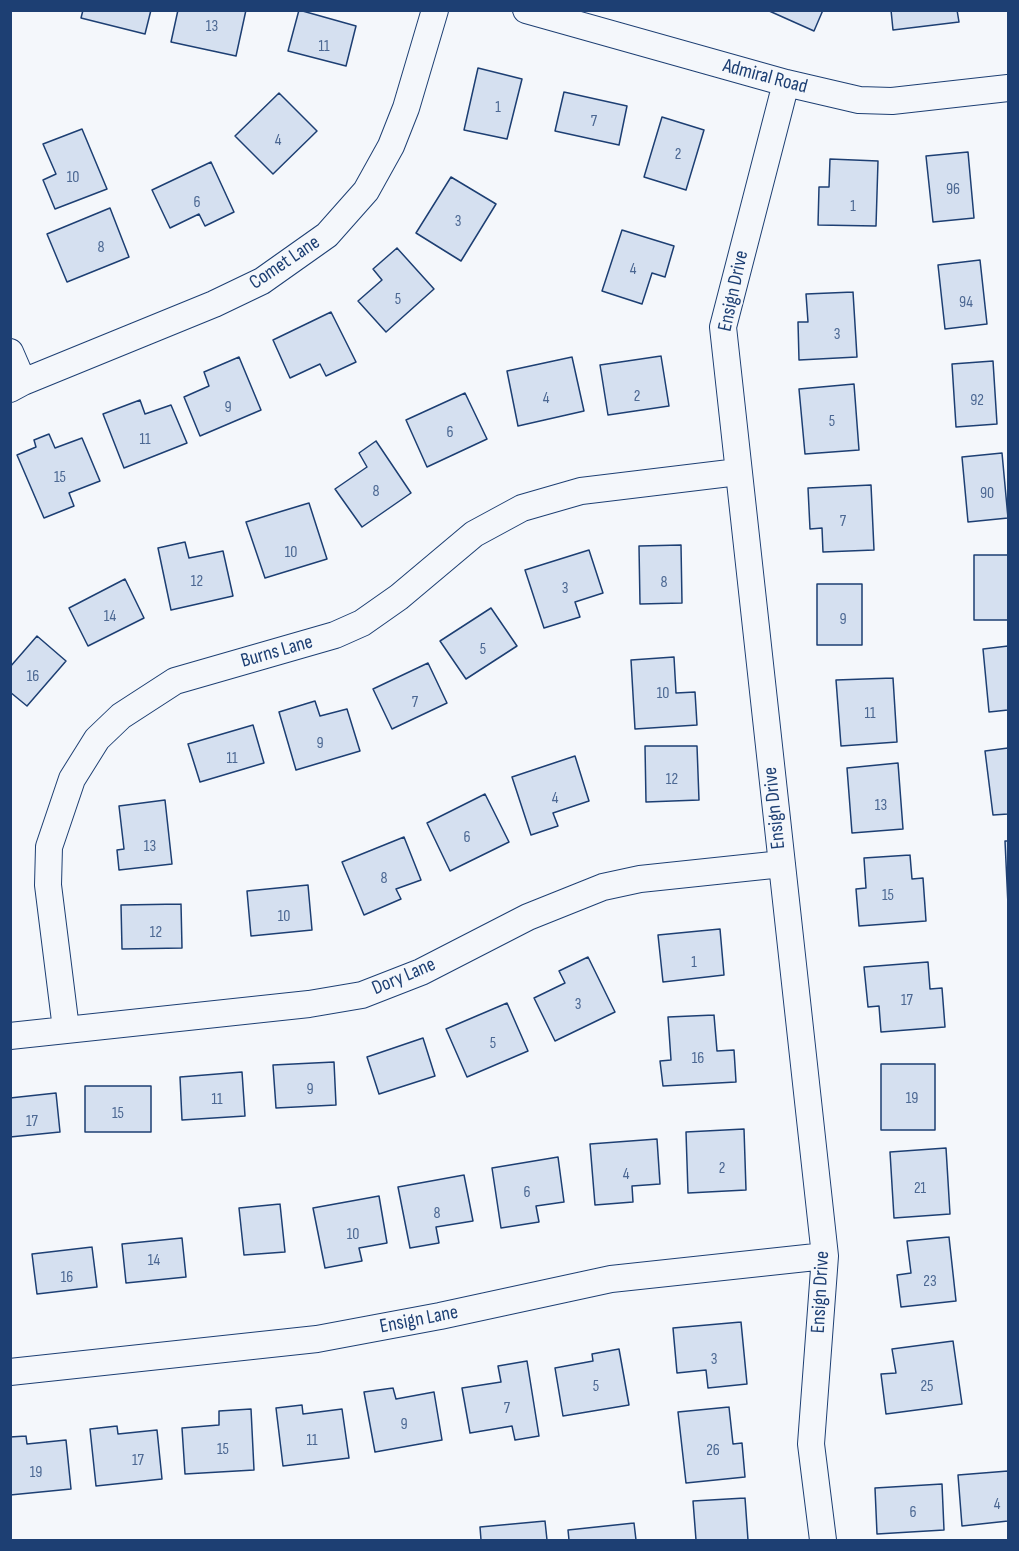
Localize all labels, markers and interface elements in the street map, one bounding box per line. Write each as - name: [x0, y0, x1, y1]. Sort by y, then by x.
- house number: 13: [206, 17, 218, 37]
- house number: 11: [318, 37, 330, 57]
- street label: Admiral Road: [720, 54, 810, 100]
- house number: 1: [495, 98, 501, 118]
- house number: 7: [591, 112, 597, 132]
- house number: 4: [275, 131, 281, 151]
- house number: 2: [675, 145, 681, 165]
- house number: 10: [67, 168, 79, 188]
- house number: 96: [946, 180, 960, 200]
- house number: 6: [193, 193, 201, 213]
- house number: 1: [850, 197, 856, 217]
- house number: 3: [455, 212, 461, 232]
- street label: Comet Lane: [245, 231, 325, 295]
- house number: 8: [97, 238, 105, 258]
- street label: Ensign Drive: [714, 248, 754, 334]
- house number: 4: [630, 260, 636, 280]
- house number: 5: [395, 290, 401, 310]
- house number: 94: [959, 293, 973, 313]
- house number: 3: [834, 325, 840, 345]
- house number: 2: [634, 387, 640, 407]
- house number: 4: [543, 389, 549, 409]
- house number: 92: [970, 391, 984, 411]
- house number: 9: [224, 398, 232, 418]
- house number: 5: [829, 412, 835, 432]
- house number: 6: [446, 423, 454, 443]
- house number: 11: [139, 430, 151, 450]
- house number: 15: [54, 468, 66, 488]
- house number: 8: [372, 482, 380, 502]
- house number: 90: [980, 484, 994, 504]
- house number: 7: [840, 512, 846, 532]
- house number: 10: [285, 543, 297, 563]
- house number: 12: [191, 572, 203, 592]
- house number: 8: [660, 573, 668, 593]
- house number: 3: [562, 579, 568, 599]
- house number: 14: [104, 607, 116, 627]
- house number: 9: [839, 610, 847, 630]
- street label: Burns Lane: [238, 630, 316, 674]
- house number: 5: [480, 640, 486, 660]
- house number: 16: [27, 667, 39, 687]
- house number: 10: [657, 684, 669, 704]
- house number: 7: [412, 693, 418, 713]
- house number: 11: [864, 704, 876, 724]
- house number: 9: [316, 734, 324, 754]
- house number: 11: [226, 749, 238, 769]
- street label: Ensign Drive: [759, 766, 791, 850]
- house number: 12: [666, 770, 678, 790]
- house number: 4: [552, 789, 558, 809]
- house number: 13: [875, 796, 887, 816]
- house number: 6: [463, 828, 471, 848]
- house number: 13: [144, 837, 156, 857]
- house number: 8: [380, 869, 388, 889]
- house number: 15: [882, 886, 894, 906]
- house number: 10: [278, 907, 290, 927]
- house number: 12: [150, 923, 162, 943]
- street label: Dory Lane: [369, 953, 439, 1001]
- house number: 1: [691, 953, 697, 973]
- house number: 17: [901, 991, 913, 1011]
- house number: 3: [575, 995, 581, 1015]
- house number: 5: [490, 1034, 496, 1054]
- house number: 16: [692, 1049, 704, 1069]
- house number: 9: [306, 1080, 314, 1100]
- house number: 19: [906, 1089, 918, 1109]
- house number: 11: [211, 1090, 223, 1110]
- house number: 15: [112, 1104, 124, 1124]
- house number: 17: [26, 1112, 38, 1132]
- house number: 2: [719, 1159, 725, 1179]
- house number: 4: [623, 1165, 629, 1185]
- house number: 21: [914, 1179, 926, 1199]
- house number: 6: [523, 1183, 531, 1203]
- house number: 8: [433, 1204, 441, 1224]
- house number: 10: [347, 1225, 359, 1245]
- street label: Ensign Drive: [807, 1250, 835, 1334]
- house number: 14: [148, 1251, 160, 1271]
- house number: 16: [61, 1268, 73, 1288]
- house number: 23: [923, 1272, 937, 1292]
- street label: Ensign Lane: [378, 1301, 460, 1339]
- house number: 3: [711, 1350, 717, 1370]
- house number: 5: [593, 1377, 599, 1397]
- house number: 25: [920, 1377, 934, 1397]
- house number: 7: [504, 1399, 510, 1419]
- house number: 9: [400, 1415, 408, 1435]
- house number: 11: [306, 1431, 318, 1451]
- house number: 15: [217, 1440, 229, 1460]
- house number: 26: [706, 1441, 720, 1461]
- house number: 17: [132, 1451, 144, 1471]
- house number: 19: [30, 1463, 42, 1483]
- house number: 4: [994, 1495, 1000, 1515]
- house number: 6: [909, 1503, 917, 1523]

